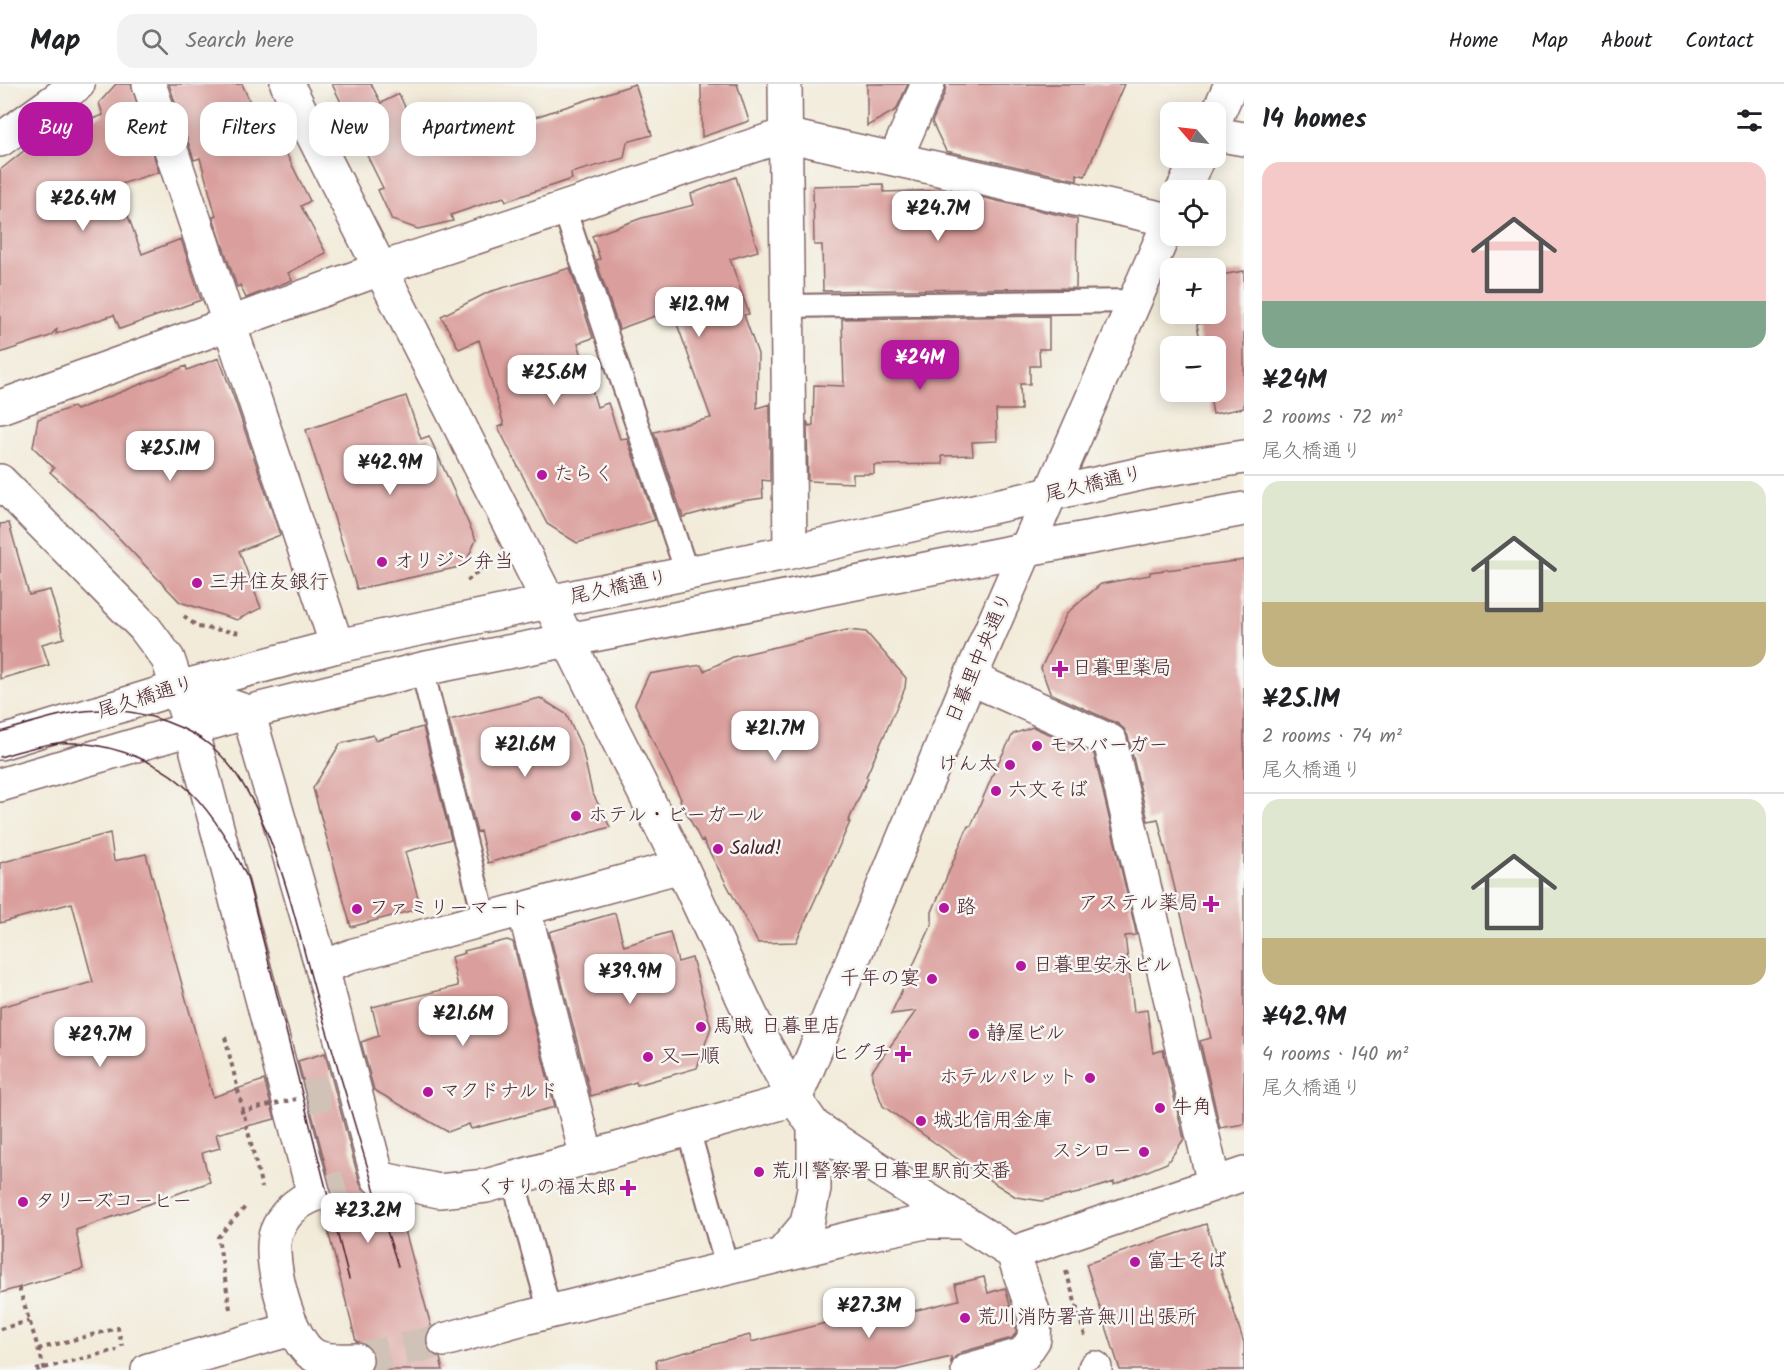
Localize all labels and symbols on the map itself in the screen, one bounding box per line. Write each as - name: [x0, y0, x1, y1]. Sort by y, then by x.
- north arrow: [1160, 102, 1226, 168]
- pin: ¥26.4M: [34, 181, 132, 232]
- pin: ¥24.7M: [889, 191, 987, 242]
- pin: ¥12.9M: [650, 287, 748, 338]
- pin: ¥24M: [884, 340, 956, 391]
- pin: ¥25.6M: [505, 355, 603, 406]
- pin: ¥25.1M: [121, 431, 219, 482]
- pin: ¥42.9M: [341, 445, 439, 496]
- street label: 尾久橋通り: [1042, 458, 1146, 512]
- place label: たらく: [554, 459, 614, 491]
- marker: たらく: [535, 468, 549, 482]
- place label: オリジン弁当: [394, 546, 514, 578]
- marker: オリジン弁当: [375, 555, 389, 569]
- street label: 尾久橋通り: [567, 562, 671, 614]
- place label: 三井住友銀行: [209, 567, 329, 599]
- marker: 三井住友銀行: [190, 576, 204, 590]
- street label: 日暮里中央通り: [938, 587, 1022, 729]
- place label: 日暮里薬局: [1072, 653, 1172, 685]
- marker: 日暮里薬局: [1053, 662, 1067, 676]
- street label: 尾久橋通り: [94, 668, 198, 728]
- pin: ¥21.7M: [726, 711, 824, 762]
- pin: ¥21.6M: [476, 727, 574, 778]
- place label: モスバーガー: [1049, 730, 1169, 762]
- marker: モスバーガー: [1030, 739, 1044, 753]
- place label: けん太: [938, 749, 998, 781]
- marker: けん太: [1003, 758, 1017, 772]
- place label: 六文そば: [1008, 775, 1088, 807]
- marker: 六文そば: [989, 784, 1003, 798]
- place label: ホテル・ビーガール: [588, 800, 765, 832]
- marker: ホテル・ビーガール: [569, 809, 583, 823]
- place label: Salud!: [730, 833, 782, 865]
- marker: Salud!: [711, 842, 725, 856]
- place label: アステル薬局: [1079, 888, 1199, 920]
- place label: 路: [956, 892, 976, 924]
- place label: ファミリーマート: [369, 893, 529, 925]
- marker: アステル薬局: [1204, 897, 1218, 911]
- marker: 路: [937, 901, 951, 915]
- marker: ファミリーマート: [350, 902, 364, 916]
- place label: 日暮里安永ビル: [1033, 950, 1173, 982]
- pin: ¥39.9M: [581, 954, 679, 1005]
- marker: 日暮里安永ビル: [1014, 959, 1028, 973]
- place label: 千年の宴: [840, 963, 920, 995]
- marker: 千年の宴: [925, 972, 939, 986]
- pin: ¥21.6M: [414, 996, 512, 1047]
- place label: 馬賊 日暮里店: [713, 1011, 841, 1043]
- pin: ¥29.7M: [51, 1017, 149, 1068]
- place label: 静屋ビル: [986, 1018, 1066, 1050]
- marker: 馬賊 日暮里店: [694, 1020, 708, 1034]
- marker: 静屋ビル: [967, 1027, 981, 1041]
- place label: ヒグチ: [831, 1038, 891, 1070]
- place label: 又一順: [660, 1041, 720, 1073]
- marker: ヒグチ: [896, 1047, 910, 1061]
- marker: 又一順: [641, 1050, 655, 1064]
- place label: ホテルパレット: [939, 1062, 1078, 1094]
- marker: ホテルパレット: [1083, 1071, 1097, 1085]
- place label: マクドナルド: [440, 1076, 558, 1108]
- marker: マクドナルド: [421, 1085, 435, 1099]
- place label: 牛角: [1172, 1092, 1212, 1124]
- marker: 牛角: [1153, 1101, 1167, 1115]
- place label: 城北信用金庫: [933, 1105, 1053, 1137]
- marker: 城北信用金庫: [914, 1114, 928, 1128]
- place label: スシロー: [1052, 1136, 1132, 1168]
- marker: スシロー: [1137, 1145, 1151, 1159]
- place label: 荒川警察署日暮里駅前交番: [771, 1156, 1011, 1188]
- marker: 荒川警察署日暮里駅前交番: [752, 1165, 766, 1179]
- place label: くすりの福太郎: [476, 1172, 616, 1204]
- marker: くすりの福太郎: [621, 1181, 635, 1195]
- place label: タリーズコーヒー: [35, 1186, 192, 1218]
- pin: ¥23.2M: [319, 1193, 417, 1244]
- marker: タリーズコーヒー: [16, 1195, 30, 1209]
- place label: 富士そば: [1147, 1246, 1227, 1278]
- marker: 富士そば: [1128, 1255, 1142, 1269]
- pin: ¥27.3M: [820, 1288, 918, 1339]
- place label: 荒川消防署音無川出張所: [977, 1302, 1197, 1334]
- marker: 荒川消防署音無川出張所: [958, 1311, 972, 1325]

